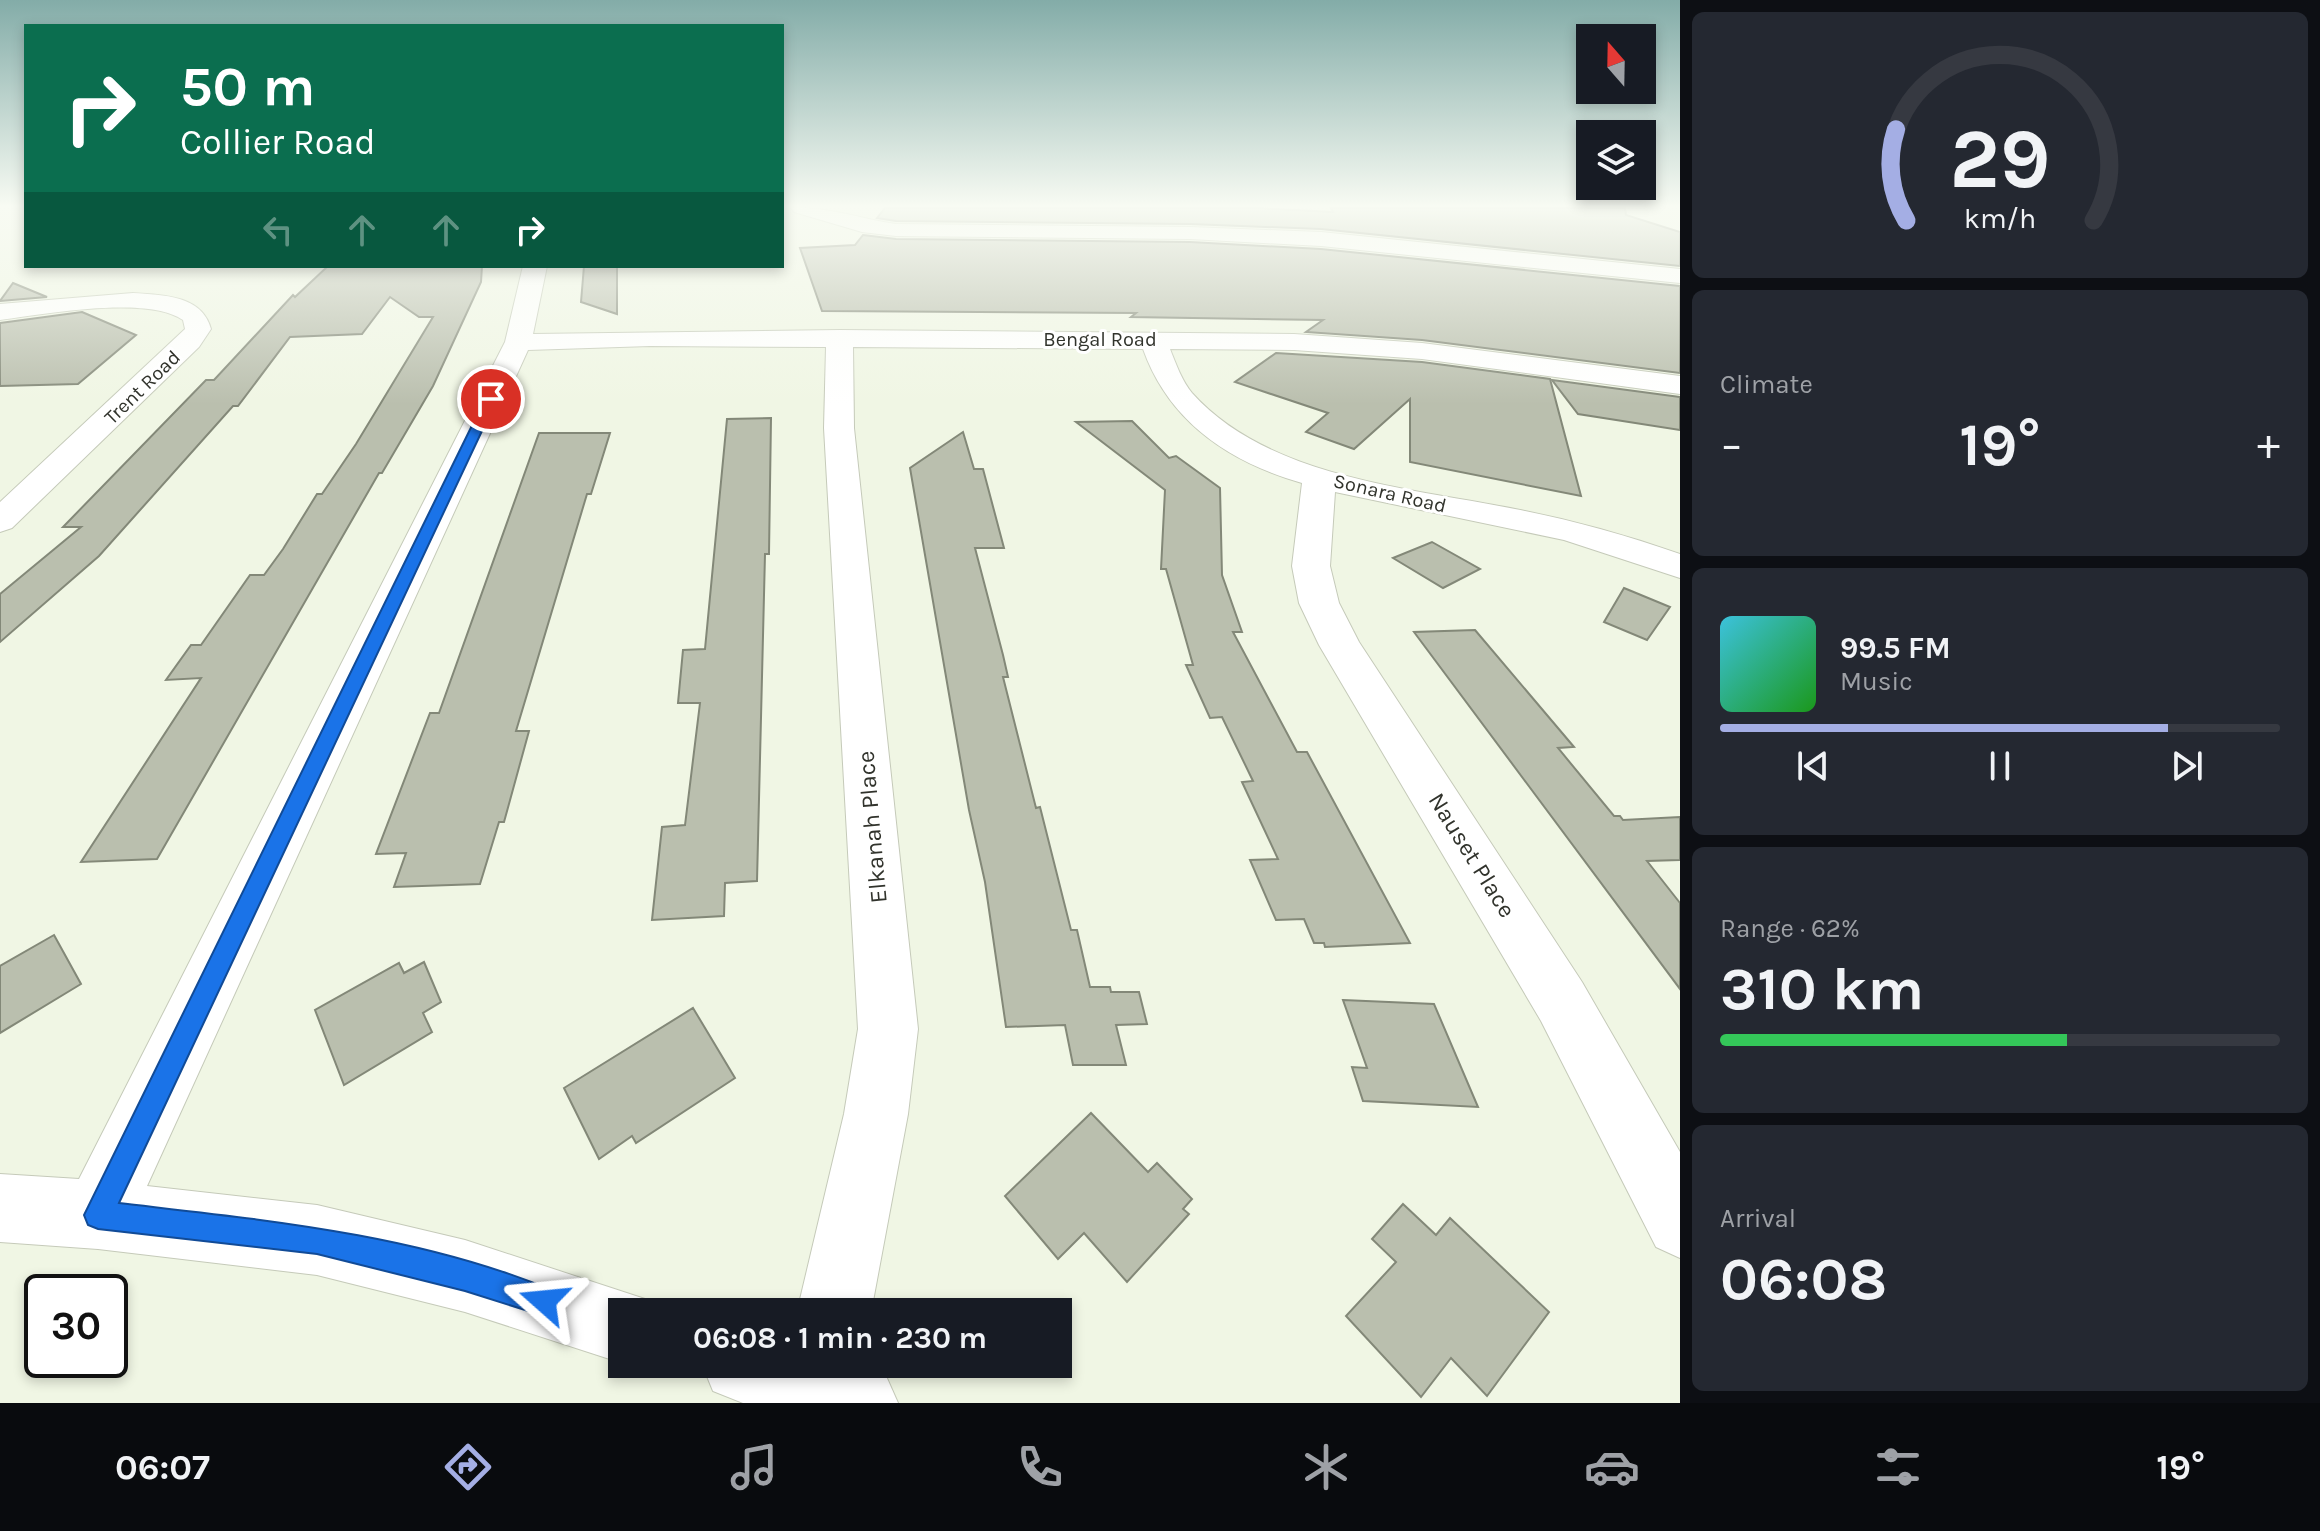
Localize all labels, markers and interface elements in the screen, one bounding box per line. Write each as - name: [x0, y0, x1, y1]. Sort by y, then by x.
- north arrow: [1576, 24, 1656, 104]
- map controls: [1576, 24, 1656, 200]
- text: 50 m: [180, 54, 315, 119]
- icon: right: [48, 56, 152, 160]
- text: 29: [1949, 111, 2051, 208]
- button: layers: [1576, 120, 1656, 200]
- text: Collier Road: [180, 121, 376, 163]
- text: km/h: [1964, 202, 2036, 235]
- icon: left: [256, 208, 300, 252]
- icon: ahead: [340, 208, 384, 252]
- icon: ahead: [424, 208, 468, 252]
- icon: right: [508, 208, 552, 252]
- street label: Bengal Road: [1043, 328, 1157, 351]
- street label: Trent Road: [100, 346, 185, 429]
- pin: [457, 365, 525, 433]
- text: Climate: [1720, 369, 1813, 400]
- icon: arrive: [469, 377, 513, 421]
- text: 19°: [1959, 410, 2041, 480]
- text: −: [1720, 419, 1743, 470]
- text: +: [2257, 419, 2280, 470]
- street label: Sonara Road: [1331, 469, 1449, 518]
- text: 99.5 FM: [1840, 630, 1951, 666]
- text: Music: [1840, 666, 1913, 697]
- icon: previous: [1791, 744, 1835, 788]
- icon: pause: [1978, 744, 2022, 788]
- icon: next: [2165, 744, 2209, 788]
- street label: Elkanah Place: [851, 750, 893, 904]
- street label: Nauset Place: [1423, 787, 1521, 923]
- text: Range · 62%: [1720, 913, 1860, 944]
- text: 310 km: [1720, 954, 1924, 1024]
- text: Arrival: [1720, 1203, 1796, 1234]
- text: 06:08: [1720, 1244, 1887, 1314]
- position arrow: [502, 1259, 586, 1343]
- speed limit sign: 30: [24, 1274, 128, 1378]
- text: 06:08 · 1 min · 230 m: [693, 1320, 987, 1356]
- icon: directions: [440, 1439, 496, 1495]
- icon: music: [726, 1439, 782, 1495]
- icon: phone: [1012, 1439, 1068, 1495]
- icon: climate: [1298, 1439, 1354, 1495]
- icon: car: [1584, 1439, 1640, 1495]
- icon: filters: [1870, 1439, 1926, 1495]
- text: 06:07: [115, 1446, 210, 1488]
- text: 19°: [2156, 1446, 2205, 1488]

